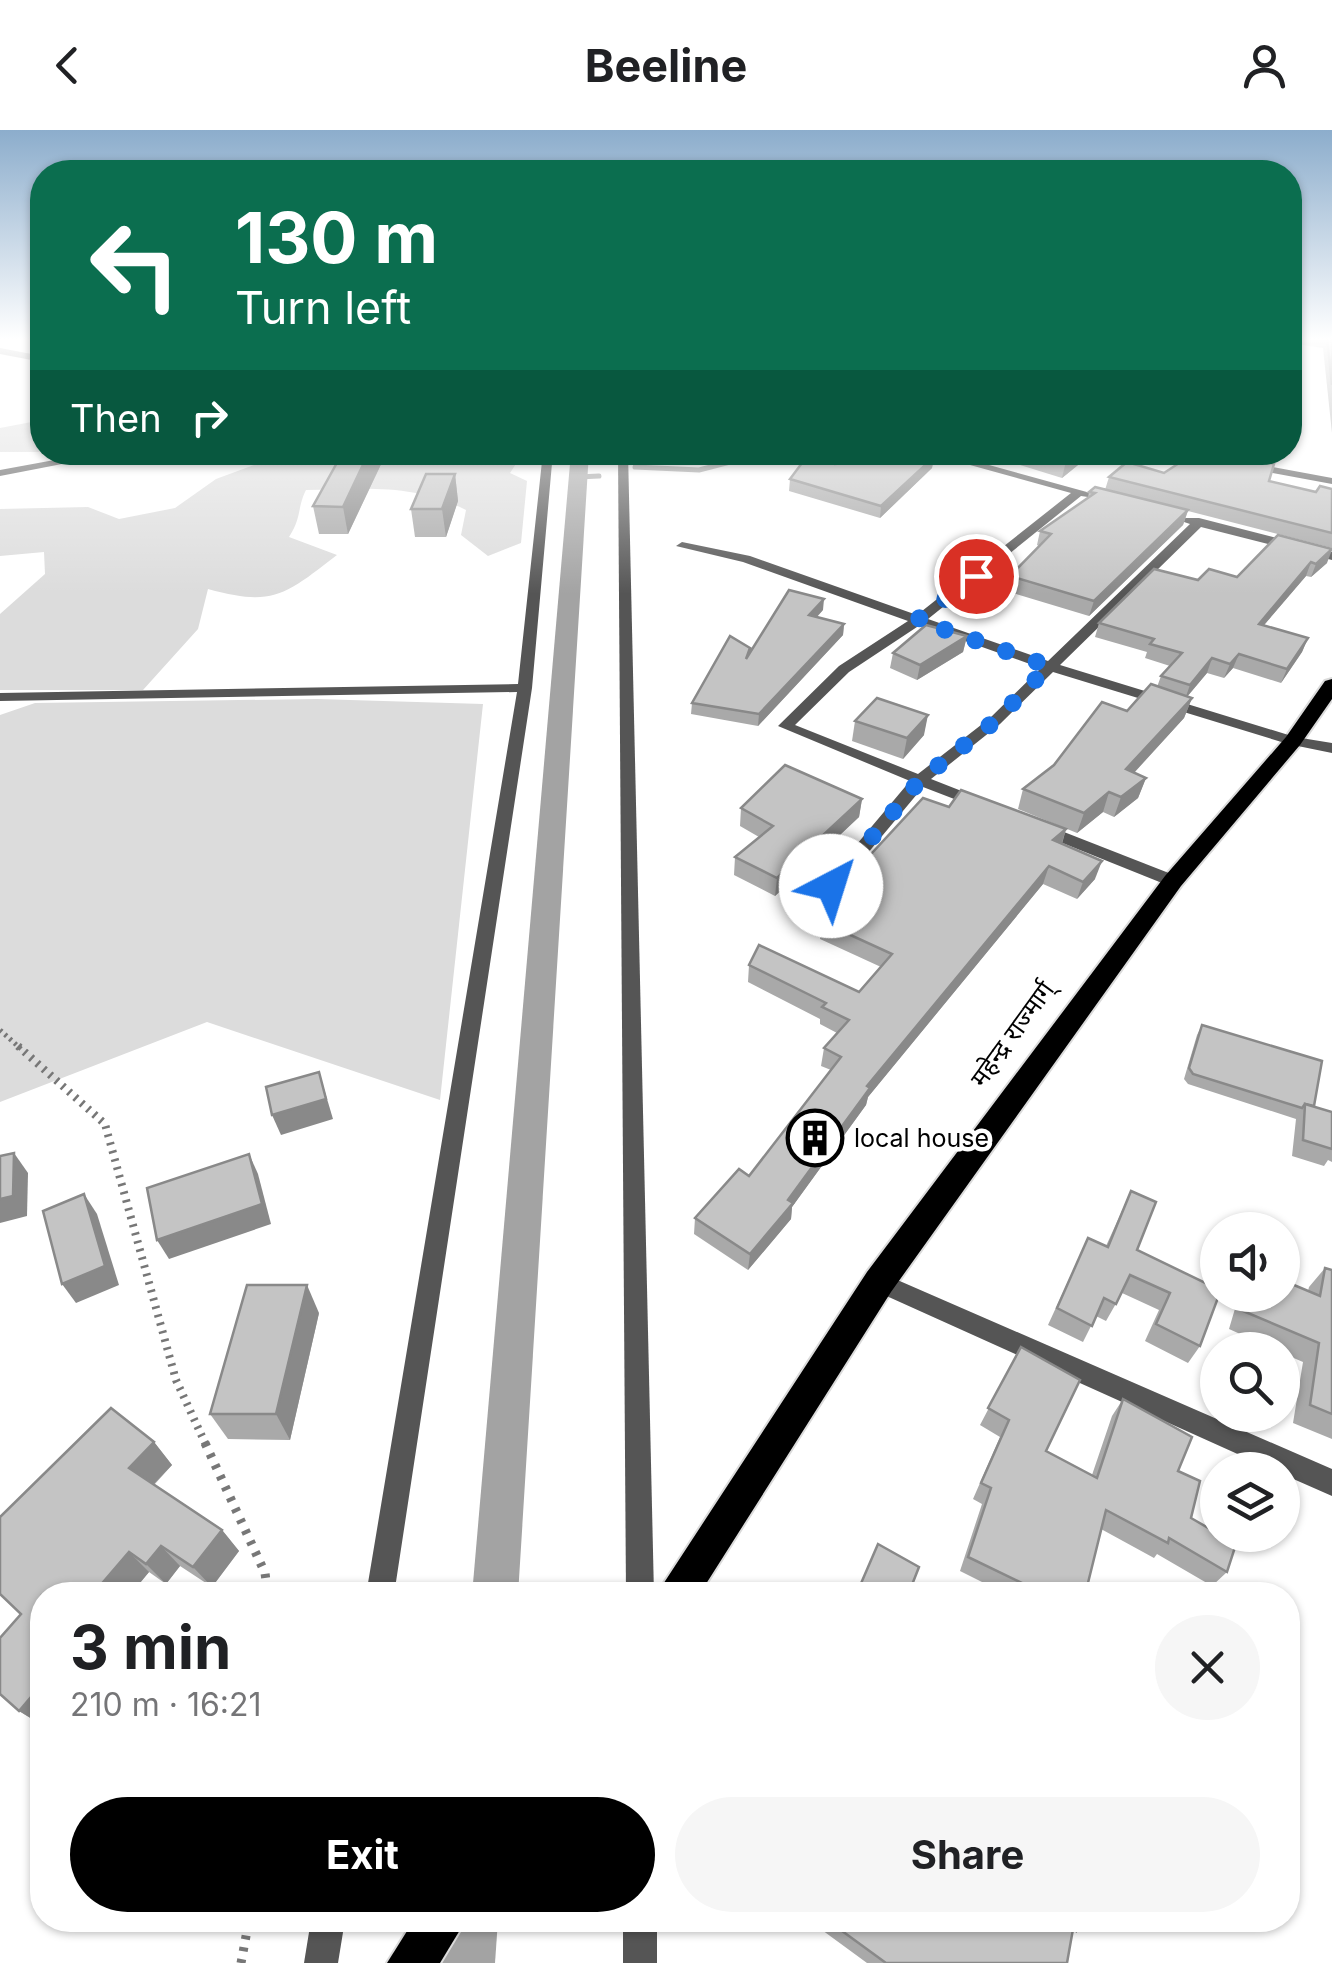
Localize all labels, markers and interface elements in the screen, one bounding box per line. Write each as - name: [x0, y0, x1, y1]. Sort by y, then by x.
- icon: back: [40, 38, 95, 93]
- text: Beeline: [585, 38, 747, 93]
- icon: person: [1237, 38, 1292, 93]
- text: 130 m: [235, 195, 438, 280]
- icon: left: [70, 200, 200, 330]
- text: Turn left: [235, 280, 411, 335]
- icon: right: [182, 390, 237, 445]
- text: Then: [70, 395, 162, 441]
- pin: [934, 534, 1019, 619]
- icon: arrive: [949, 549, 1004, 604]
- position arrow: [779, 834, 883, 938]
- street label: महेन्द्र राज्मार्ग्: [964, 972, 1063, 1093]
- building icon: local house: [785, 1108, 845, 1168]
- place label: local house: [854, 1123, 989, 1153]
- map controls: [1200, 1212, 1300, 1552]
- button: sound: [1200, 1212, 1300, 1312]
- button: search: [1200, 1332, 1300, 1432]
- button: layers: [1200, 1452, 1300, 1552]
- text: 3 min: [70, 1611, 231, 1683]
- button: close: [1155, 1615, 1260, 1720]
- text: 210 m · 16:21: [70, 1685, 262, 1724]
- button: Exit: [70, 1797, 655, 1912]
- button: Share: [675, 1797, 1260, 1912]

